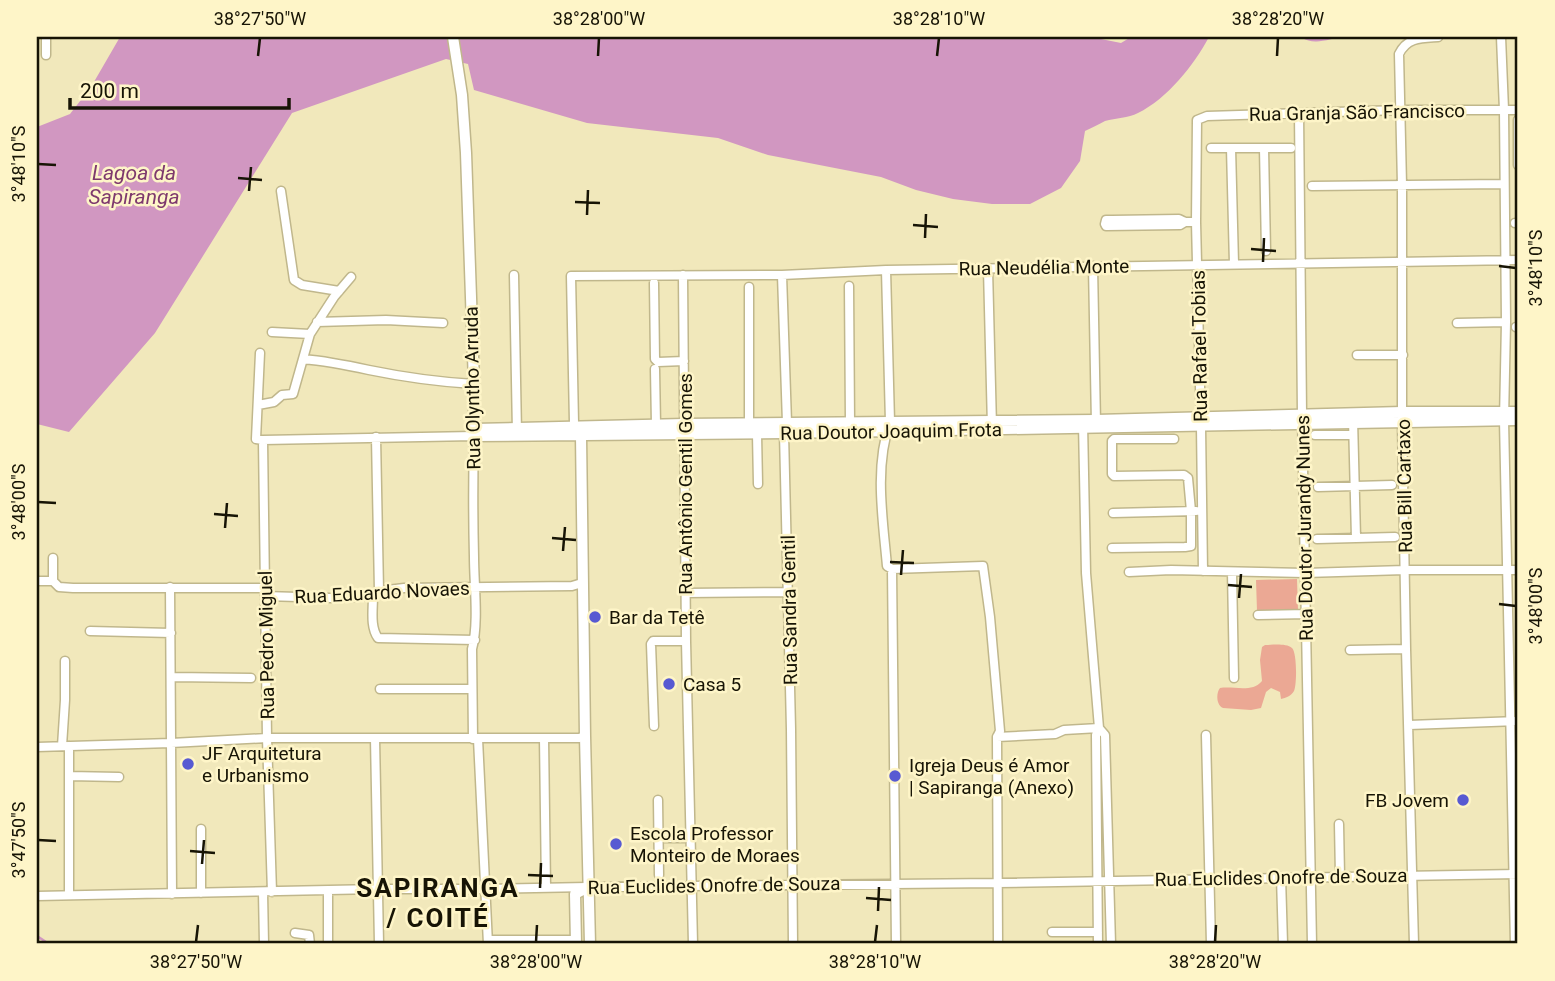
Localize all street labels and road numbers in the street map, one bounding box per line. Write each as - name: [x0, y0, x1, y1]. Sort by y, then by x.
- street label: Rua Granja São Francisco: [1249, 99, 1465, 126]
- street label: Rua Neudélia Monte: [959, 255, 1130, 280]
- street label: Rua Rafael Tobias: [1187, 270, 1212, 422]
- street label: Rua Olyntho Arruda: [460, 306, 485, 470]
- street label: Rua Antônio Gentil Gomes: [674, 373, 697, 595]
- street label: Rua Doutor Jurandy Nunes: [1291, 415, 1318, 641]
- street label: Rua Doutor Joaquim Frota: [780, 418, 1002, 445]
- street label: Rua Bill Cartaxo: [1392, 419, 1417, 553]
- street label: Rua Sandra Gentil: [777, 535, 802, 685]
- street label: Rua Pedro Miguel: [254, 570, 279, 720]
- street label: Rua Eduardo Novaes: [294, 576, 470, 609]
- street label: Rua Euclides Onofre de Souza: [1154, 864, 1408, 891]
- street label: Rua Euclides Onofre de Souza: [587, 872, 841, 899]

